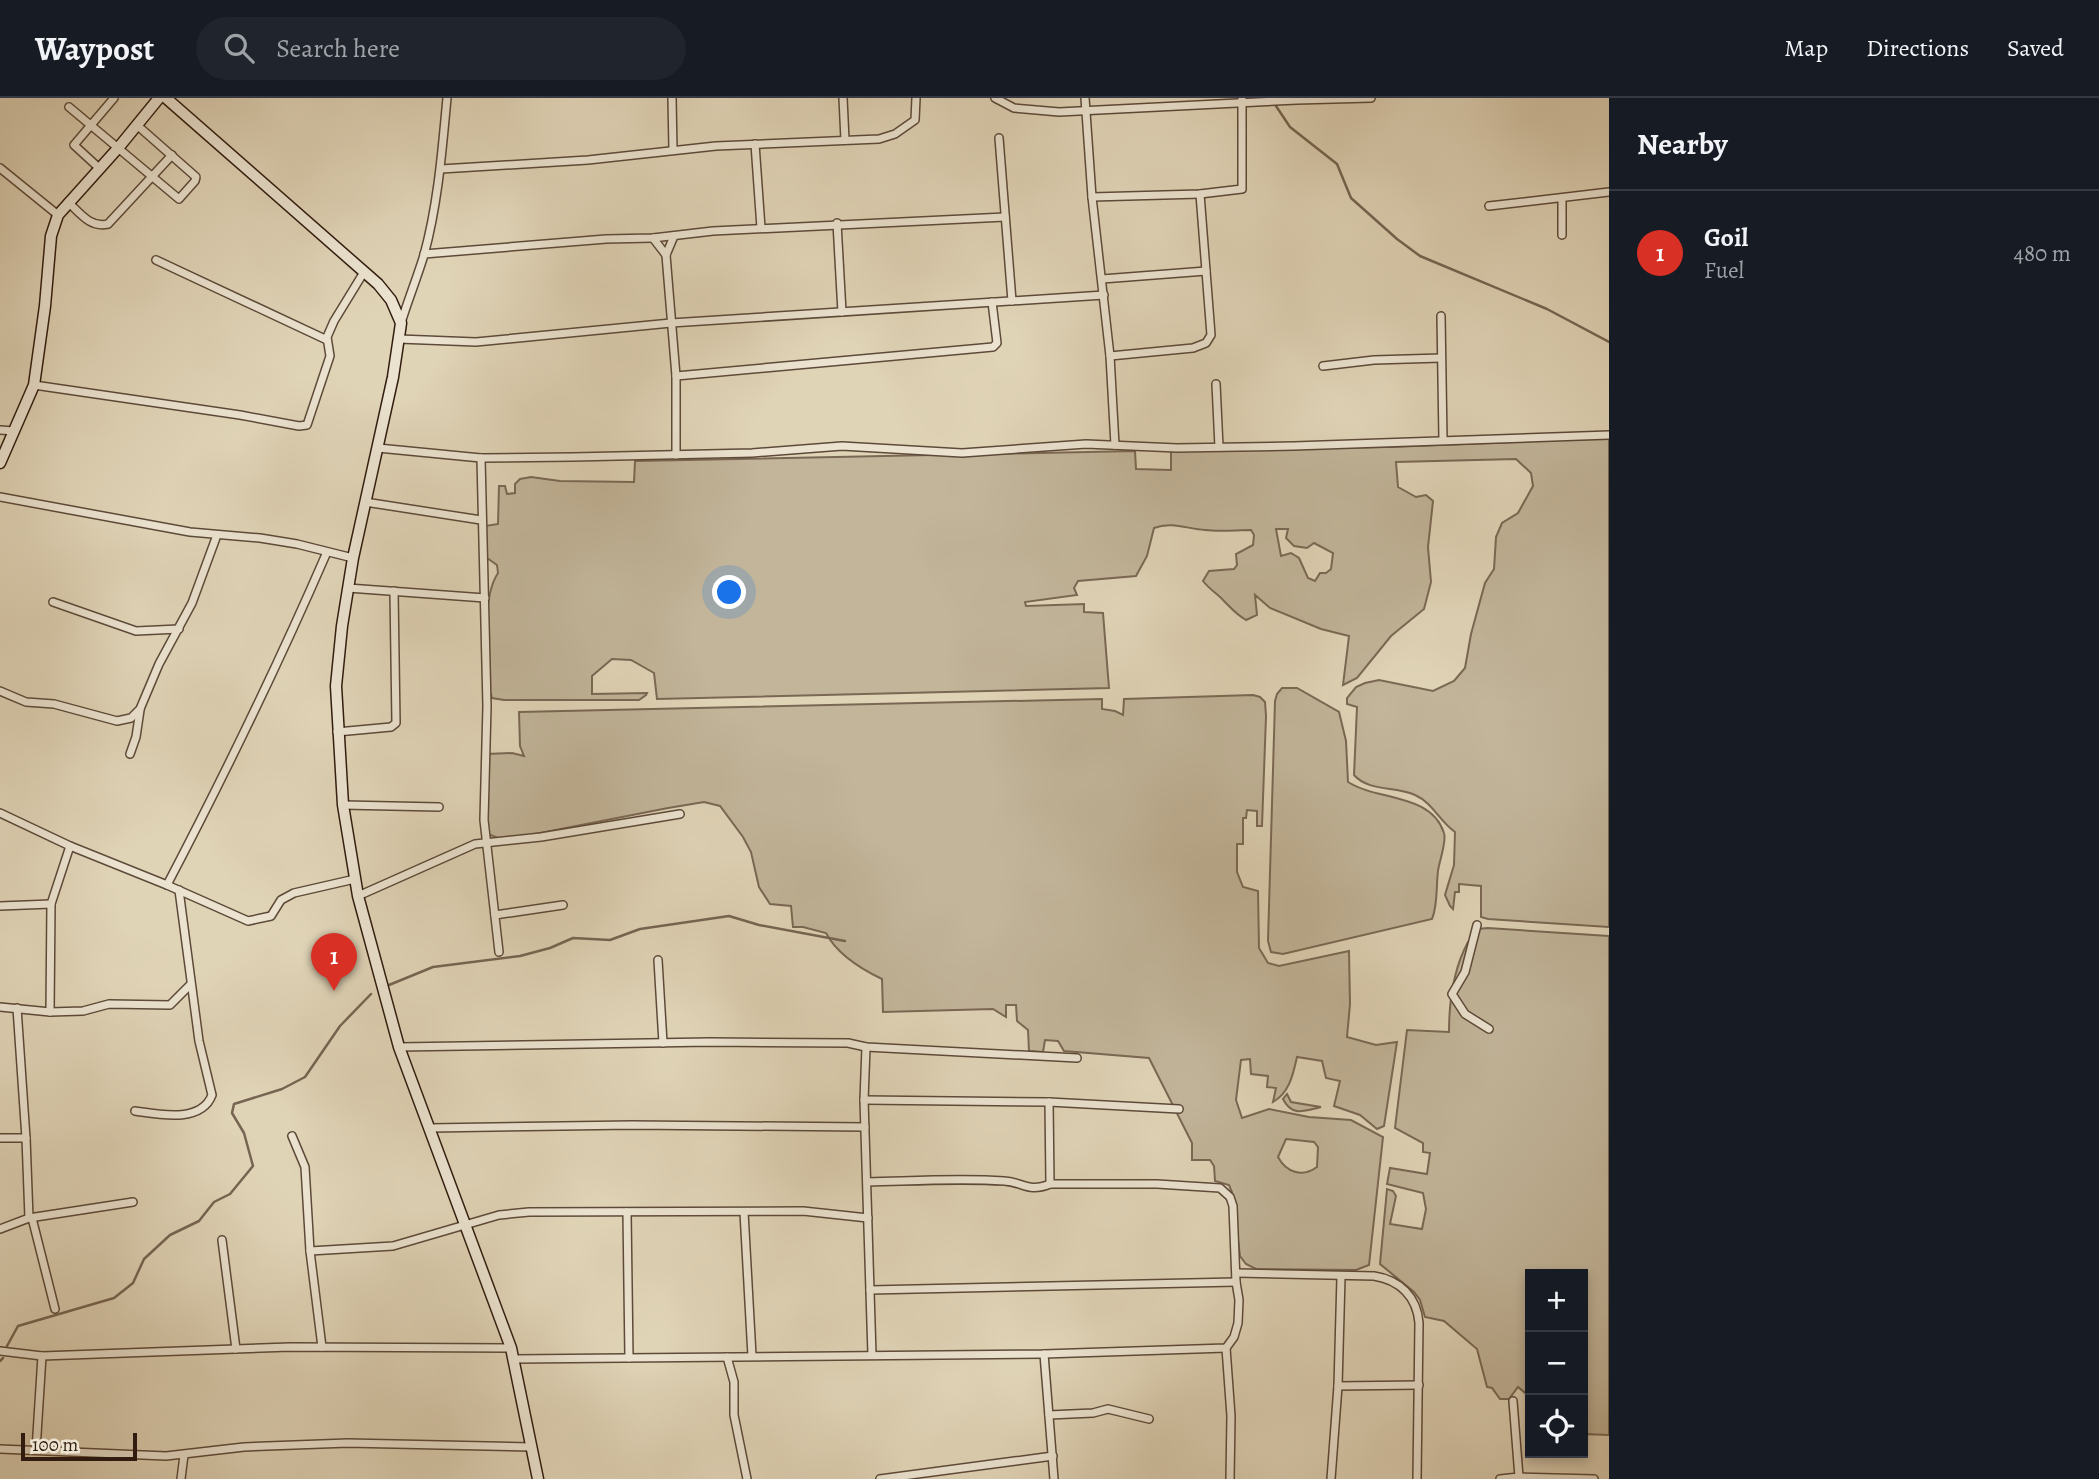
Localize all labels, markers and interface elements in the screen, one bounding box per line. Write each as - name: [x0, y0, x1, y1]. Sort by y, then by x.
- search box: [196, 17, 686, 80]
- text: Waypost: [35, 26, 154, 71]
- icon: search: [220, 29, 258, 67]
- text: Search here: [276, 31, 400, 66]
- text: Map: [1784, 32, 1828, 64]
- text: Directions: [1866, 32, 1969, 64]
- text: Saved: [2007, 32, 2064, 64]
- text: Nearby: [1637, 124, 1728, 164]
- text: Goil: [1704, 220, 1748, 255]
- text: 1: [1656, 238, 1664, 269]
- text: 480 m: [2013, 238, 2071, 269]
- text: Fuel: [1704, 255, 1744, 286]
- your location: [712, 575, 746, 609]
- pin: 1: [311, 933, 357, 991]
- map controls: [1525, 1269, 1588, 1458]
- button: +: [1525, 1269, 1588, 1332]
- button: −: [1525, 1332, 1588, 1395]
- button: locate: [1525, 1395, 1588, 1458]
- scale bar: [21, 1430, 136, 1462]
- text: 100 m: [32, 1432, 78, 1458]

